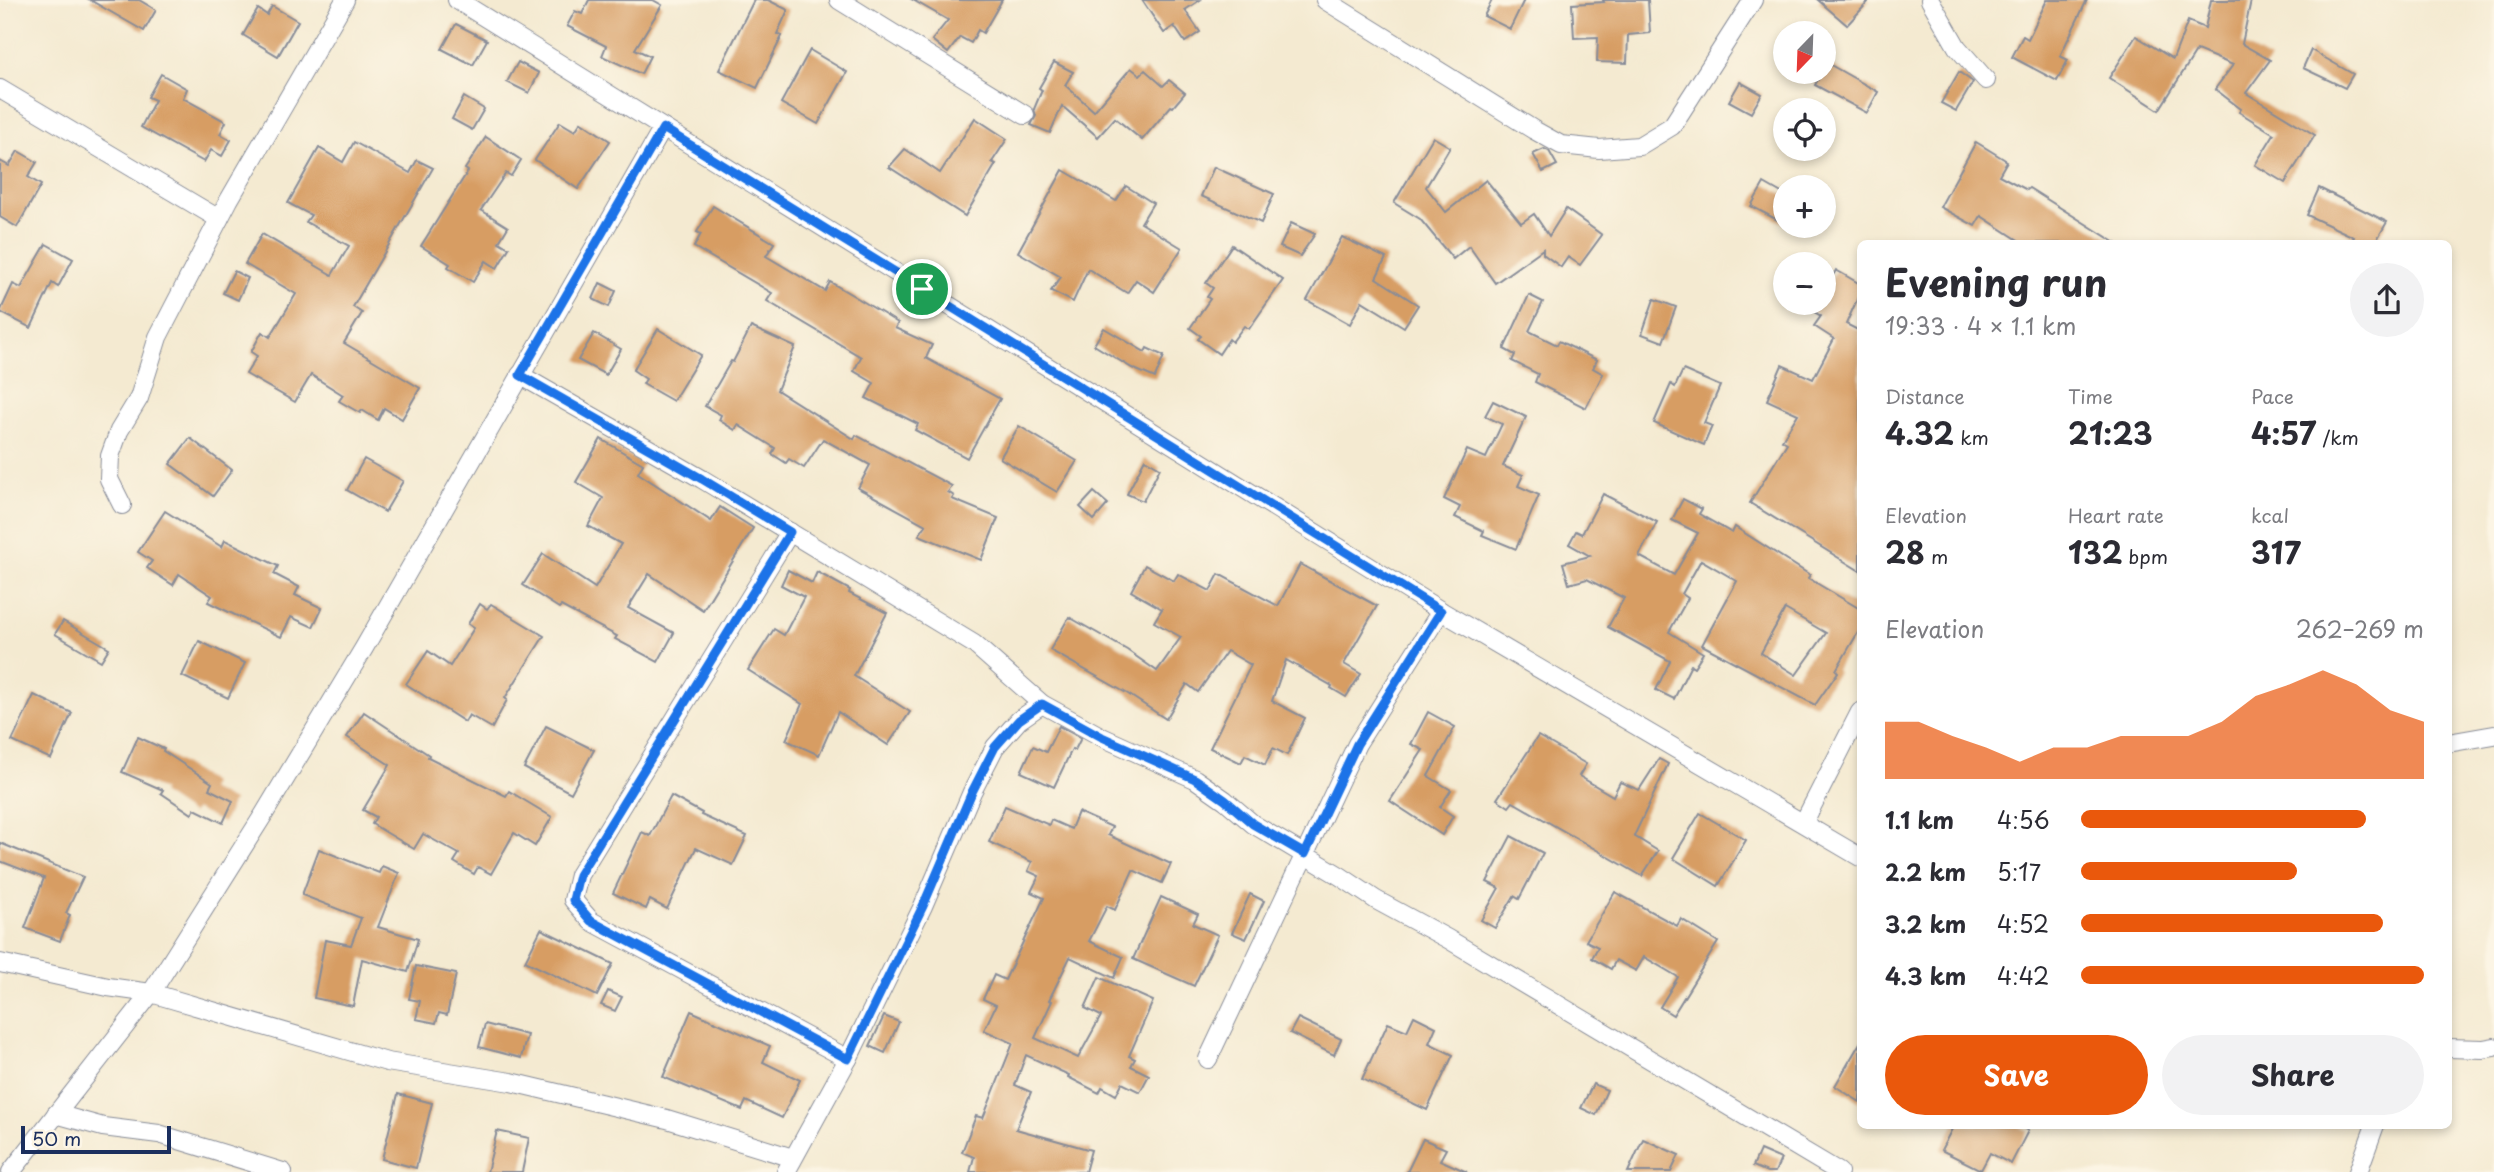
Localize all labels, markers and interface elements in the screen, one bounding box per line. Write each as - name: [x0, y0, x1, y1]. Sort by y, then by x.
- north arrow: [1773, 21, 1836, 84]
- map controls: [1773, 21, 1836, 315]
- button: locate: [1773, 98, 1836, 161]
- button: +: [1773, 175, 1836, 238]
- button: −: [1773, 252, 1836, 315]
- text: Evening run: [1885, 253, 2107, 310]
- pin: [892, 259, 952, 319]
- button: share: [2350, 263, 2424, 337]
- icon: arrive: [903, 270, 941, 308]
- text: 19:33 · 4 × 1.1 km: [1885, 308, 2076, 343]
- text: Distance: [1885, 382, 1965, 410]
- text: Time: [2068, 382, 2113, 410]
- text: Pace: [2251, 382, 2294, 410]
- text: 4.32: [1885, 410, 1954, 455]
- text: 21:23: [2068, 410, 2153, 455]
- text: 4:57: [2251, 410, 2316, 455]
- text: km: [1954, 423, 1989, 451]
- text: /km: [2316, 423, 2359, 451]
- text: Elevation: [1885, 501, 1967, 529]
- text: Heart rate: [2068, 501, 2164, 529]
- text: kcal: [2251, 501, 2289, 529]
- text: 28: [1885, 529, 1925, 574]
- text: 132: [2068, 529, 2122, 574]
- text: 317: [2251, 529, 2301, 574]
- text: m: [1925, 542, 1948, 570]
- text: bpm: [2122, 542, 2168, 570]
- text: Elevation: [1885, 611, 1984, 646]
- text: 262–269 m: [2296, 611, 2424, 646]
- text: 1.1 km: [1885, 802, 1954, 837]
- text: 4:56: [1997, 802, 2050, 837]
- text: 2.2 km: [1885, 854, 1966, 889]
- text: 5:17: [1997, 854, 2041, 889]
- text: 3.2 km: [1885, 906, 1966, 941]
- text: 4:52: [1997, 906, 2049, 941]
- text: 4.3 km: [1885, 958, 1966, 993]
- text: 4:42: [1997, 958, 2049, 993]
- button: Save: [1885, 1035, 2148, 1115]
- button: Share: [2162, 1035, 2424, 1115]
- scale bar: [21, 1123, 172, 1155]
- text: 50 m: [32, 1124, 81, 1152]

